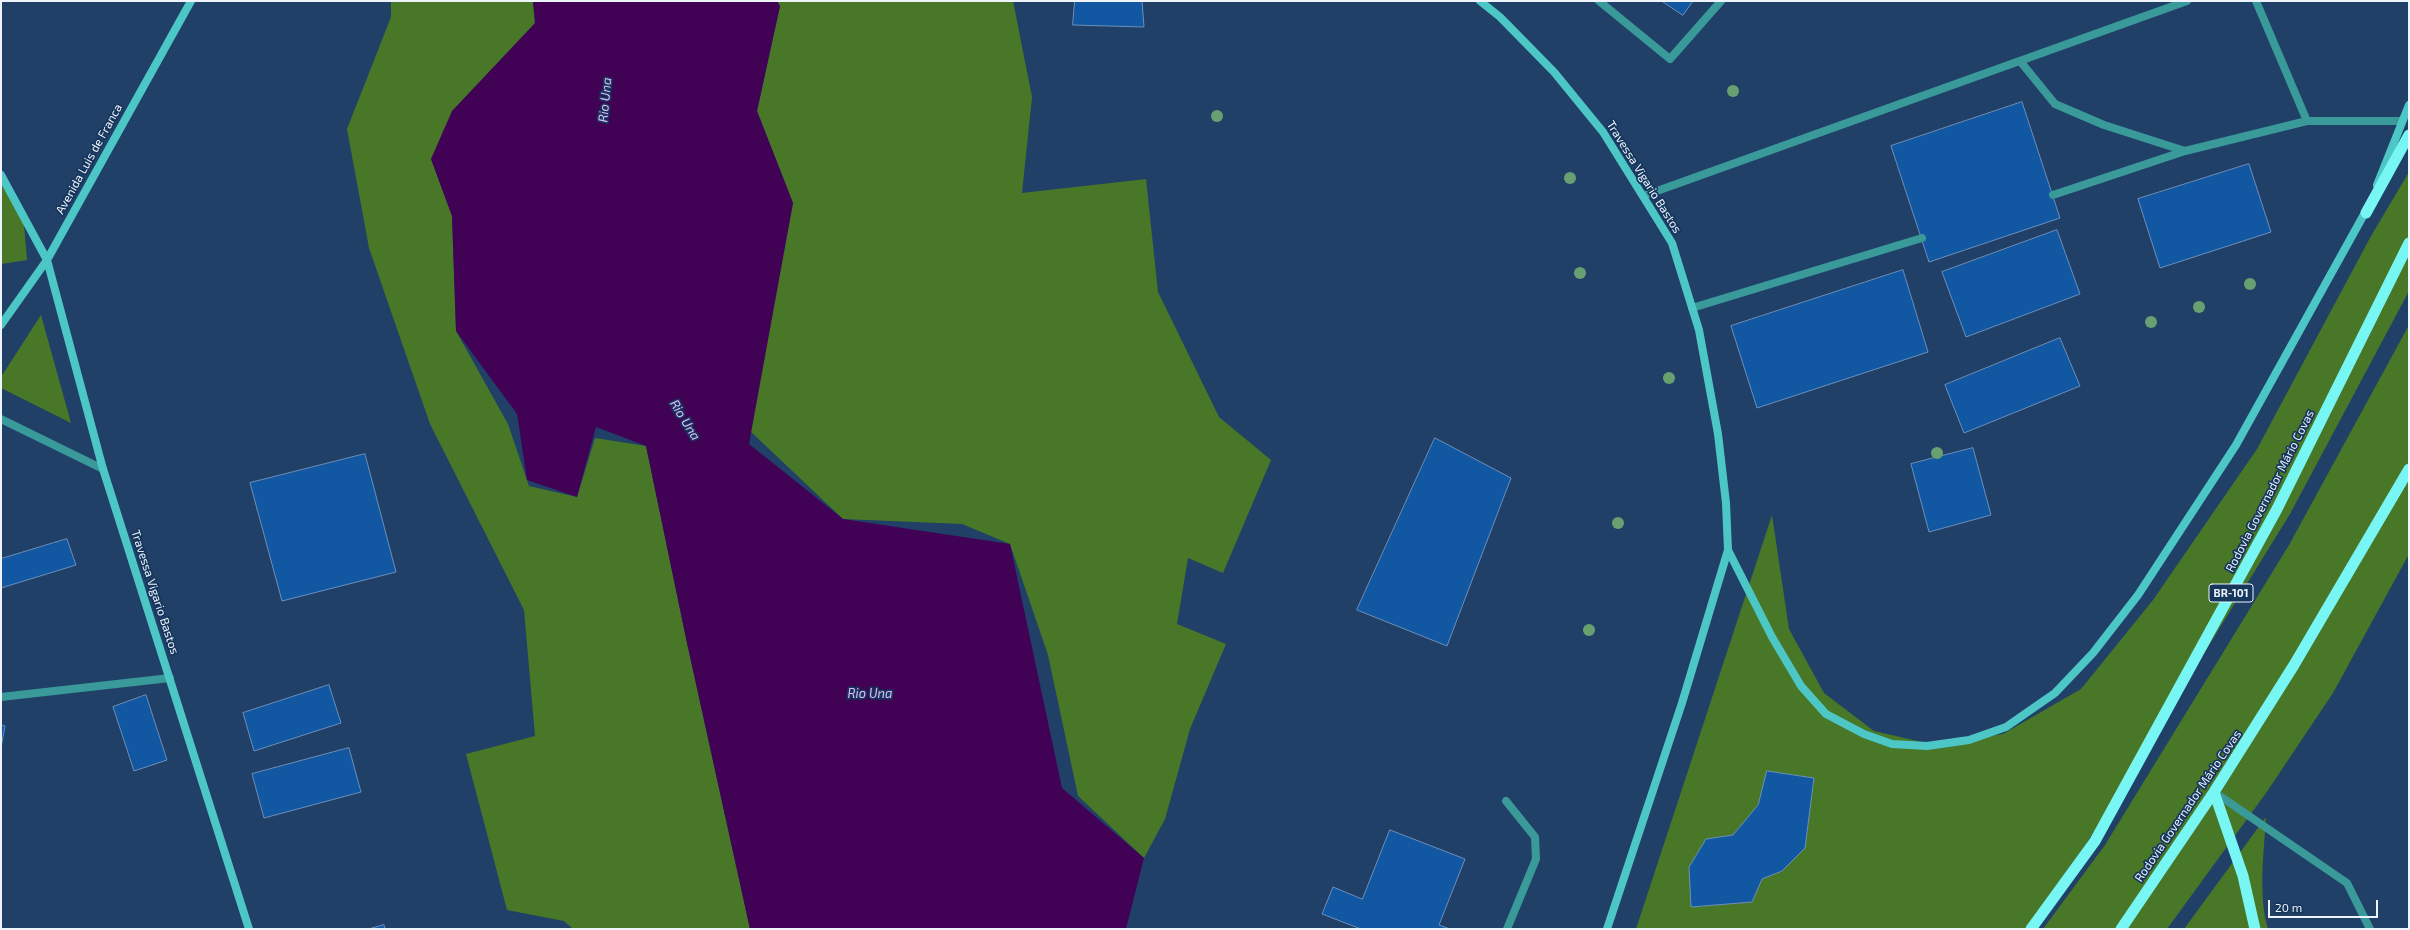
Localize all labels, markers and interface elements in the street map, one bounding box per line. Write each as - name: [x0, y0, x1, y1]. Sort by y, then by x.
- water label: Rio Una: [595, 77, 615, 123]
- street label: Avenida Luis de Franca: [53, 101, 125, 217]
- street label: Travessa Vigario Bastos: [1603, 118, 1685, 236]
- water label: Rio Una: [666, 397, 704, 443]
- street label: Rodovia Governador Mário Covas: [2223, 408, 2317, 574]
- street label: Travessa Vigario Bastos: [128, 528, 182, 656]
- road number: BR-101: [2209, 584, 2253, 602]
- water label: Rio Una: [847, 686, 893, 702]
- street label: Rodovia Governador Mário Covas: [2132, 727, 2244, 885]
- scale bar: [2270, 892, 2380, 918]
- text: 20 m: [2275, 900, 2302, 914]

